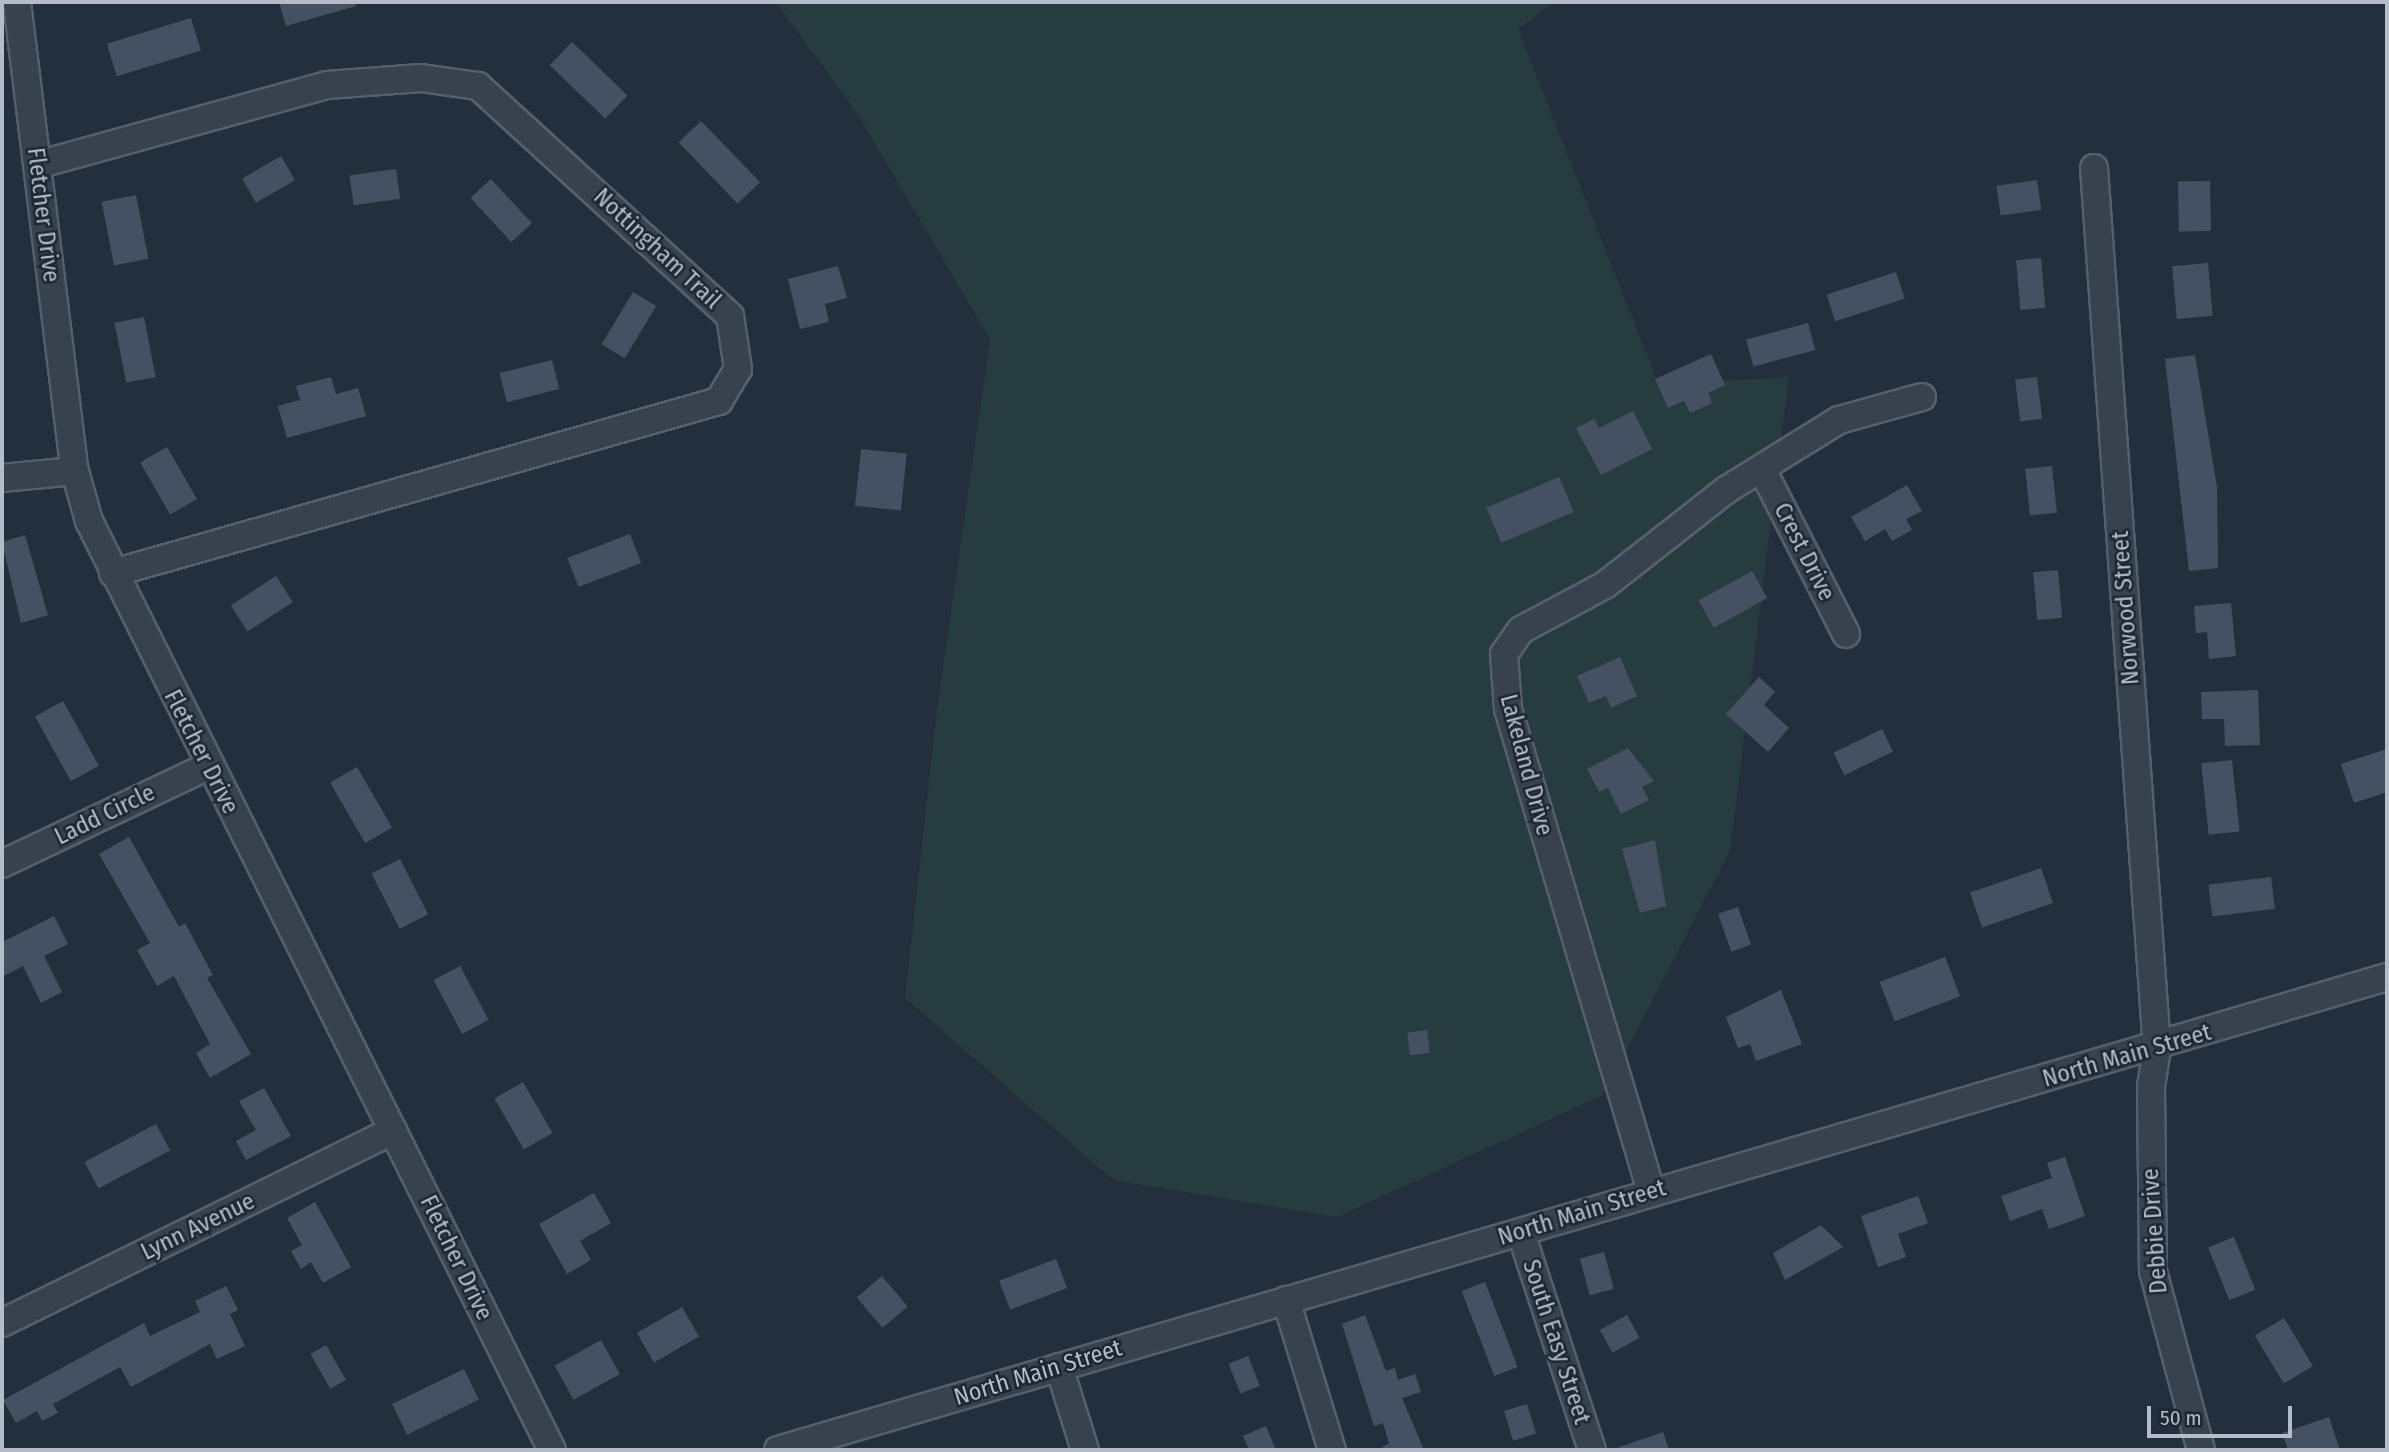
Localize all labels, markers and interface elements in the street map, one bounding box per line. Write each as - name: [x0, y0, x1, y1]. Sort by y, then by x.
- street label: Fletcher Drive: [20, 146, 66, 284]
- street label: Nottingham Trail: [587, 183, 727, 315]
- street label: Crest Drive: [1767, 498, 1841, 606]
- street label: Norwood Street: [2106, 530, 2146, 686]
- street label: Fletcher Drive: [157, 685, 245, 819]
- street label: Lakeland Drive: [1493, 691, 1559, 839]
- street label: Ladd Circle: [50, 778, 160, 852]
- street label: North Main Street: [2039, 1018, 2215, 1094]
- street label: Debbie Drive: [2136, 1167, 2174, 1295]
- street label: North Main Street: [1495, 1174, 1669, 1252]
- street label: Lynn Avenue: [136, 1187, 260, 1267]
- street label: Fletcher Drive: [413, 1191, 499, 1325]
- street label: South Easy Street: [1516, 1256, 1596, 1428]
- street label: North Main Street: [951, 1334, 1125, 1412]
- scale bar: [2151, 1392, 2296, 1436]
- text: 50 m: [2160, 1405, 2202, 1431]

